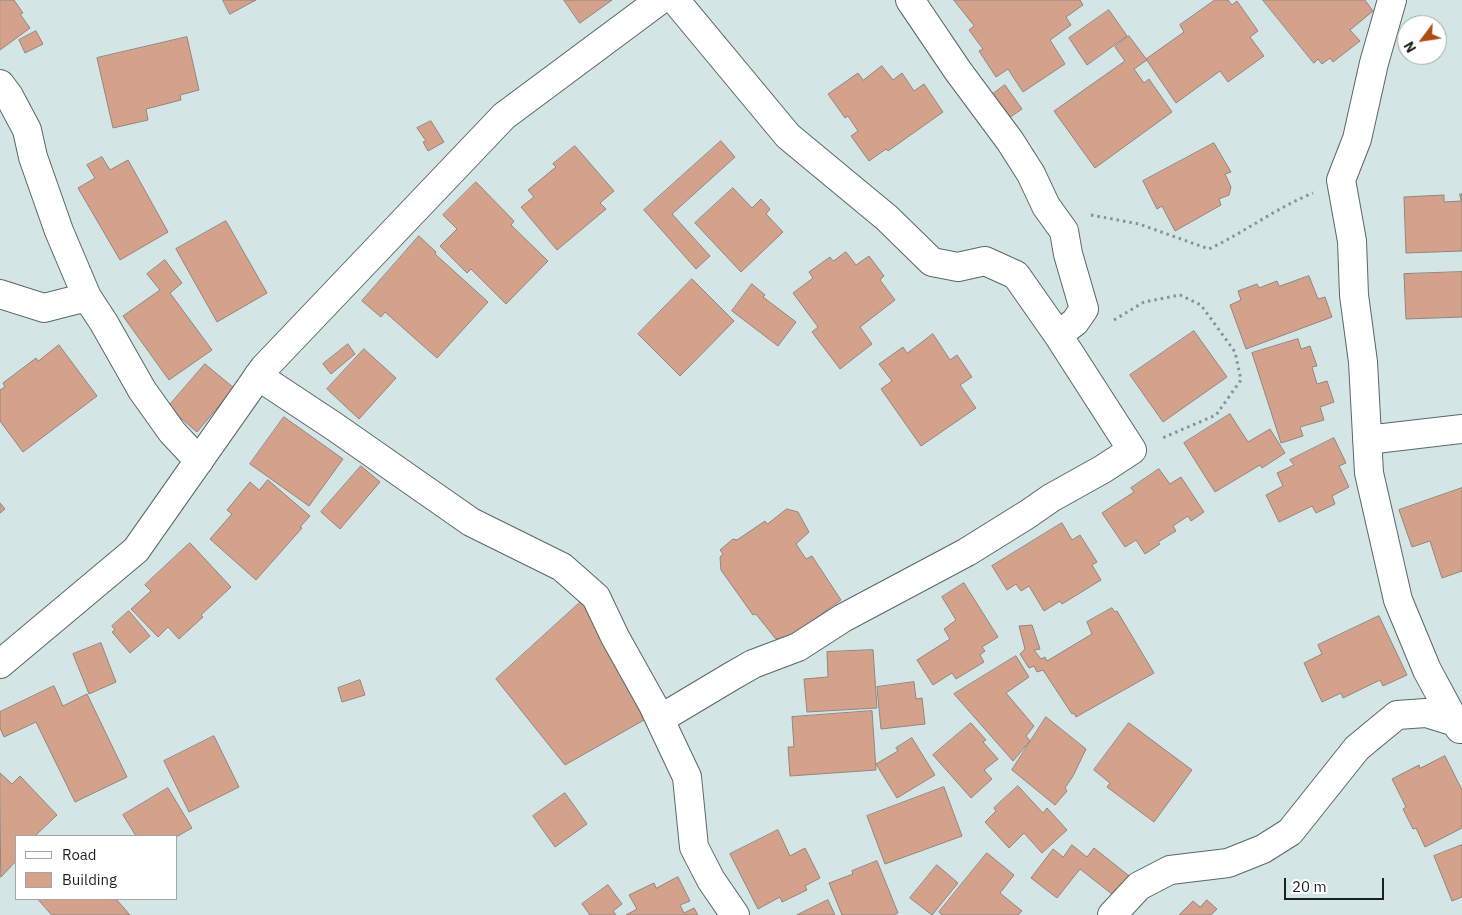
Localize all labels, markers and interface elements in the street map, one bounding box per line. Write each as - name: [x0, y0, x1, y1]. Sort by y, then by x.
- north arrow: [1397, 15, 1447, 65]
- text: N: [1400, 38, 1420, 56]
- legend: [15, 835, 178, 900]
- text: Road: [62, 845, 97, 864]
- scale bar: [1287, 868, 1387, 900]
- text: Building: [62, 870, 117, 889]
- text: 20 m: [1292, 877, 1327, 896]

